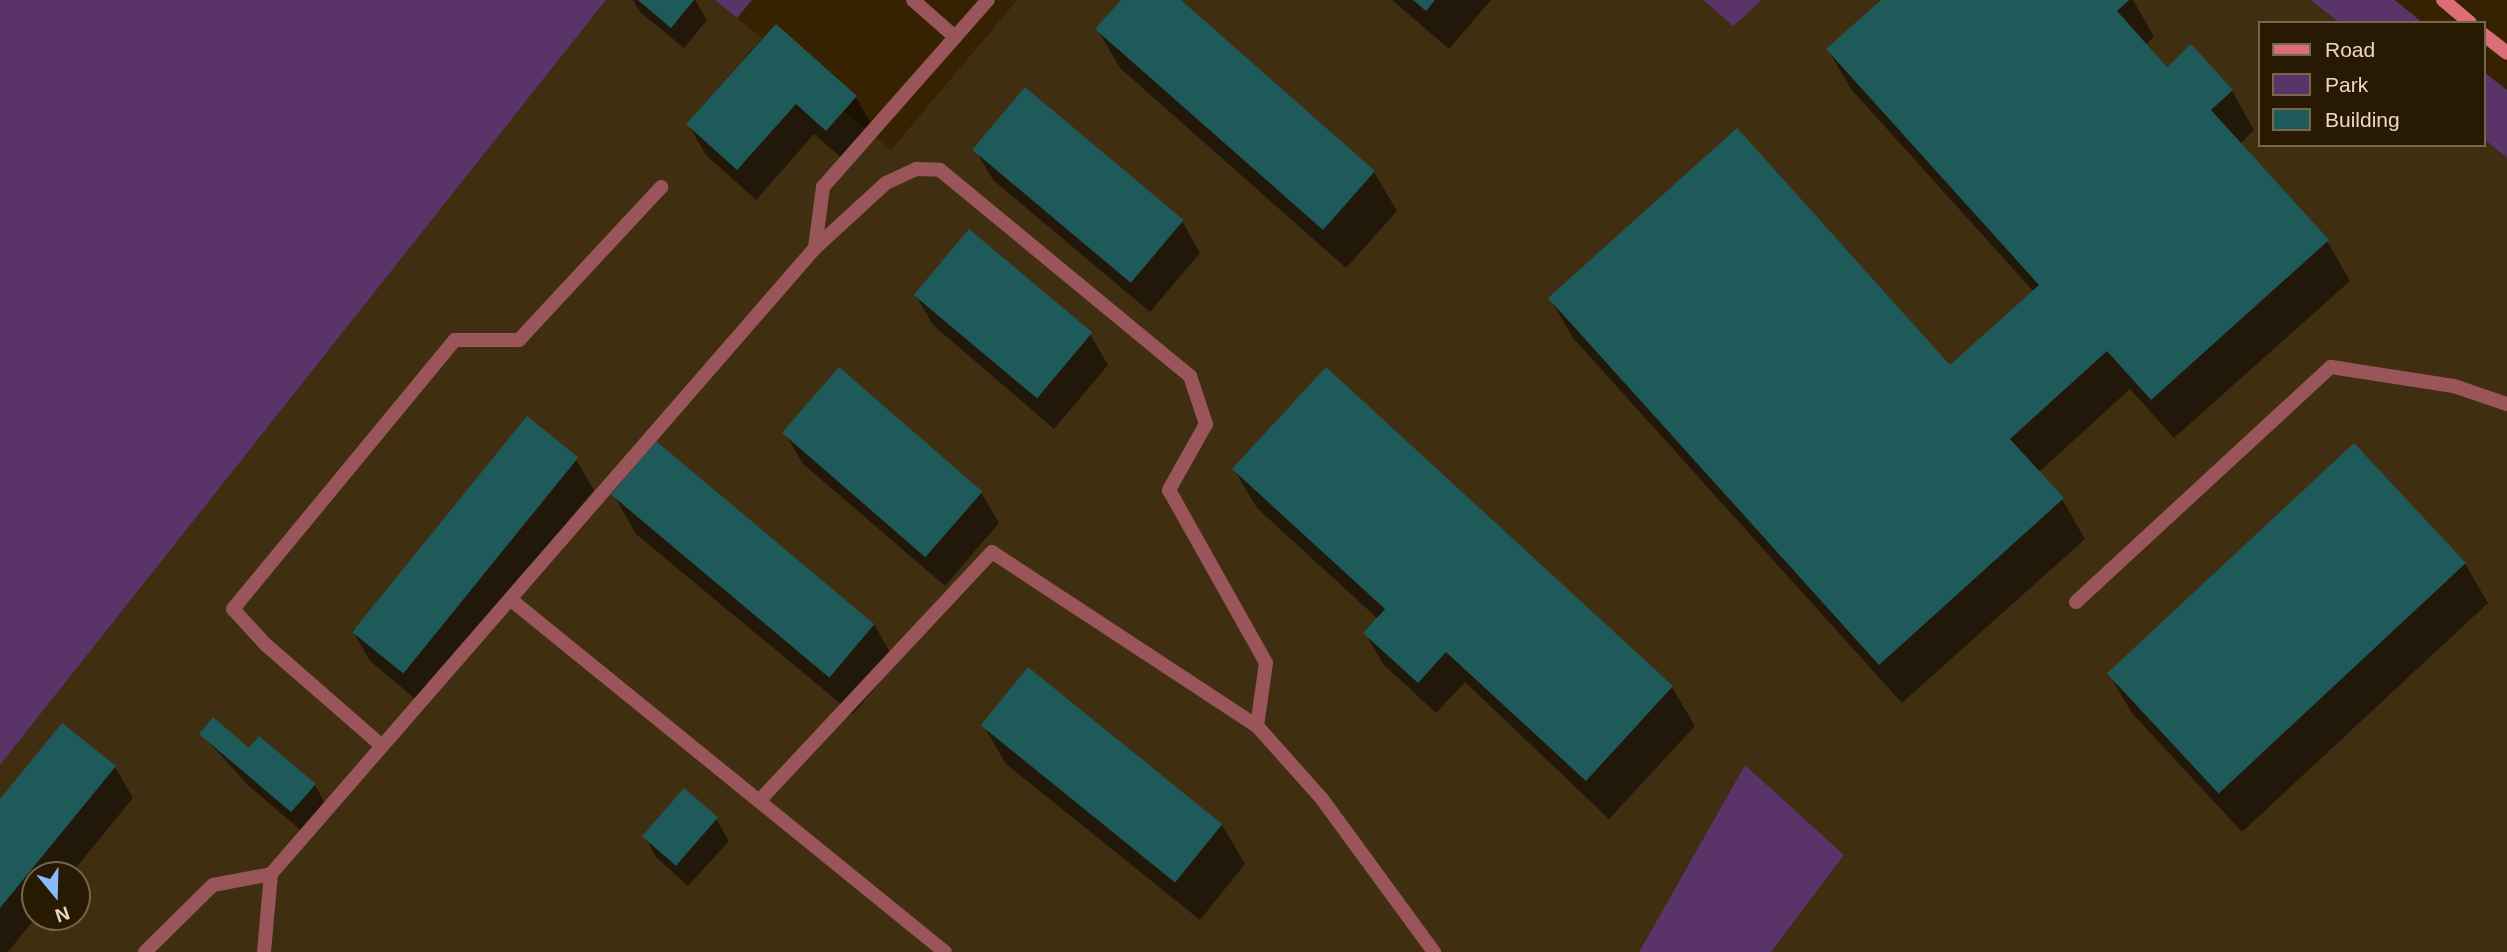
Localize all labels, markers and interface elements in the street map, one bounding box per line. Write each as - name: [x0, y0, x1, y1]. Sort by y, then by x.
- legend: [2258, 21, 2486, 147]
- text: Road: [2325, 38, 2375, 61]
- text: Park: [2325, 73, 2368, 96]
- text: Building: [2325, 108, 2400, 131]
- north arrow: [21, 861, 91, 931]
- text: N: [52, 902, 72, 927]

